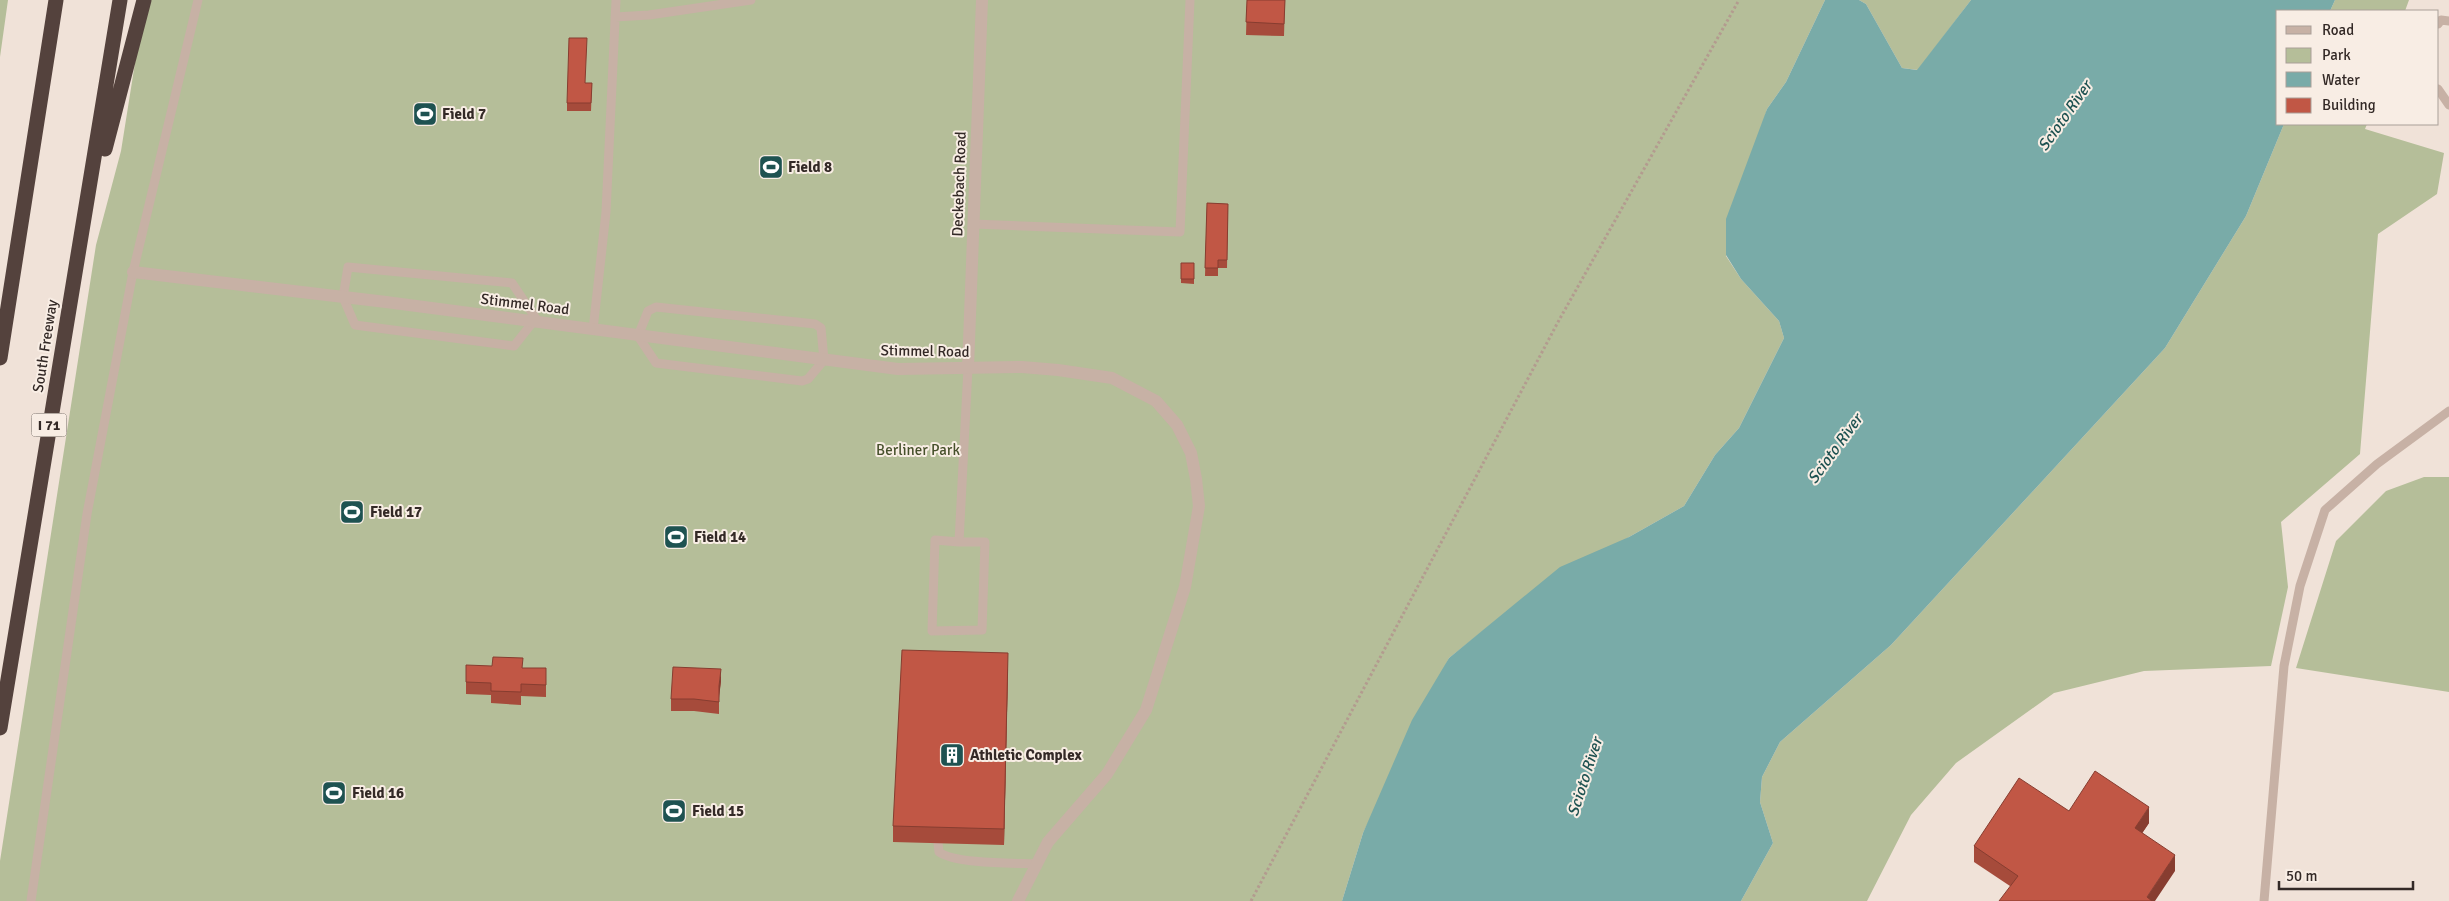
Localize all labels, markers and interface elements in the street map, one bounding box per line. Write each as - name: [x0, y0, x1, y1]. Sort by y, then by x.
- legend: [2276, 10, 2439, 125]
- text: Road: [2322, 21, 2354, 39]
- text: Park: [2322, 46, 2351, 64]
- text: Water: [2322, 71, 2360, 89]
- water label: Scioto River: [2034, 75, 2098, 155]
- text: Building: [2322, 96, 2376, 114]
- sports icon: Field 7: [412, 101, 438, 127]
- place label: Field 7: [442, 105, 486, 123]
- street label: Deckebach Road: [948, 131, 970, 237]
- sports icon: Field 8: [758, 154, 784, 180]
- place label: Field 8: [788, 158, 832, 176]
- street label: Stimmel Road: [480, 290, 570, 318]
- street label: South Freeway: [29, 298, 61, 394]
- street label: Stimmel Road: [880, 341, 970, 361]
- water label: Scioto River: [1803, 409, 1868, 488]
- road number: I 71: [32, 414, 66, 436]
- park label: Berliner Park: [876, 441, 960, 459]
- sports icon: Field 17: [339, 499, 365, 525]
- place label: Field 17: [370, 503, 422, 521]
- sports icon: Field 14: [663, 524, 689, 550]
- place label: Field 14: [694, 528, 746, 546]
- water label: Scioto River: [1563, 733, 1608, 819]
- building icon: Athletic Complex: [939, 742, 965, 768]
- place label: Athletic Complex: [970, 746, 1083, 764]
- sports icon: Field 16: [321, 780, 347, 806]
- place label: Field 16: [352, 784, 404, 802]
- sports icon: Field 15: [661, 798, 687, 824]
- place label: Field 15: [692, 802, 744, 820]
- scale bar: [2279, 858, 2413, 890]
- text: 50 m: [2286, 867, 2317, 885]

